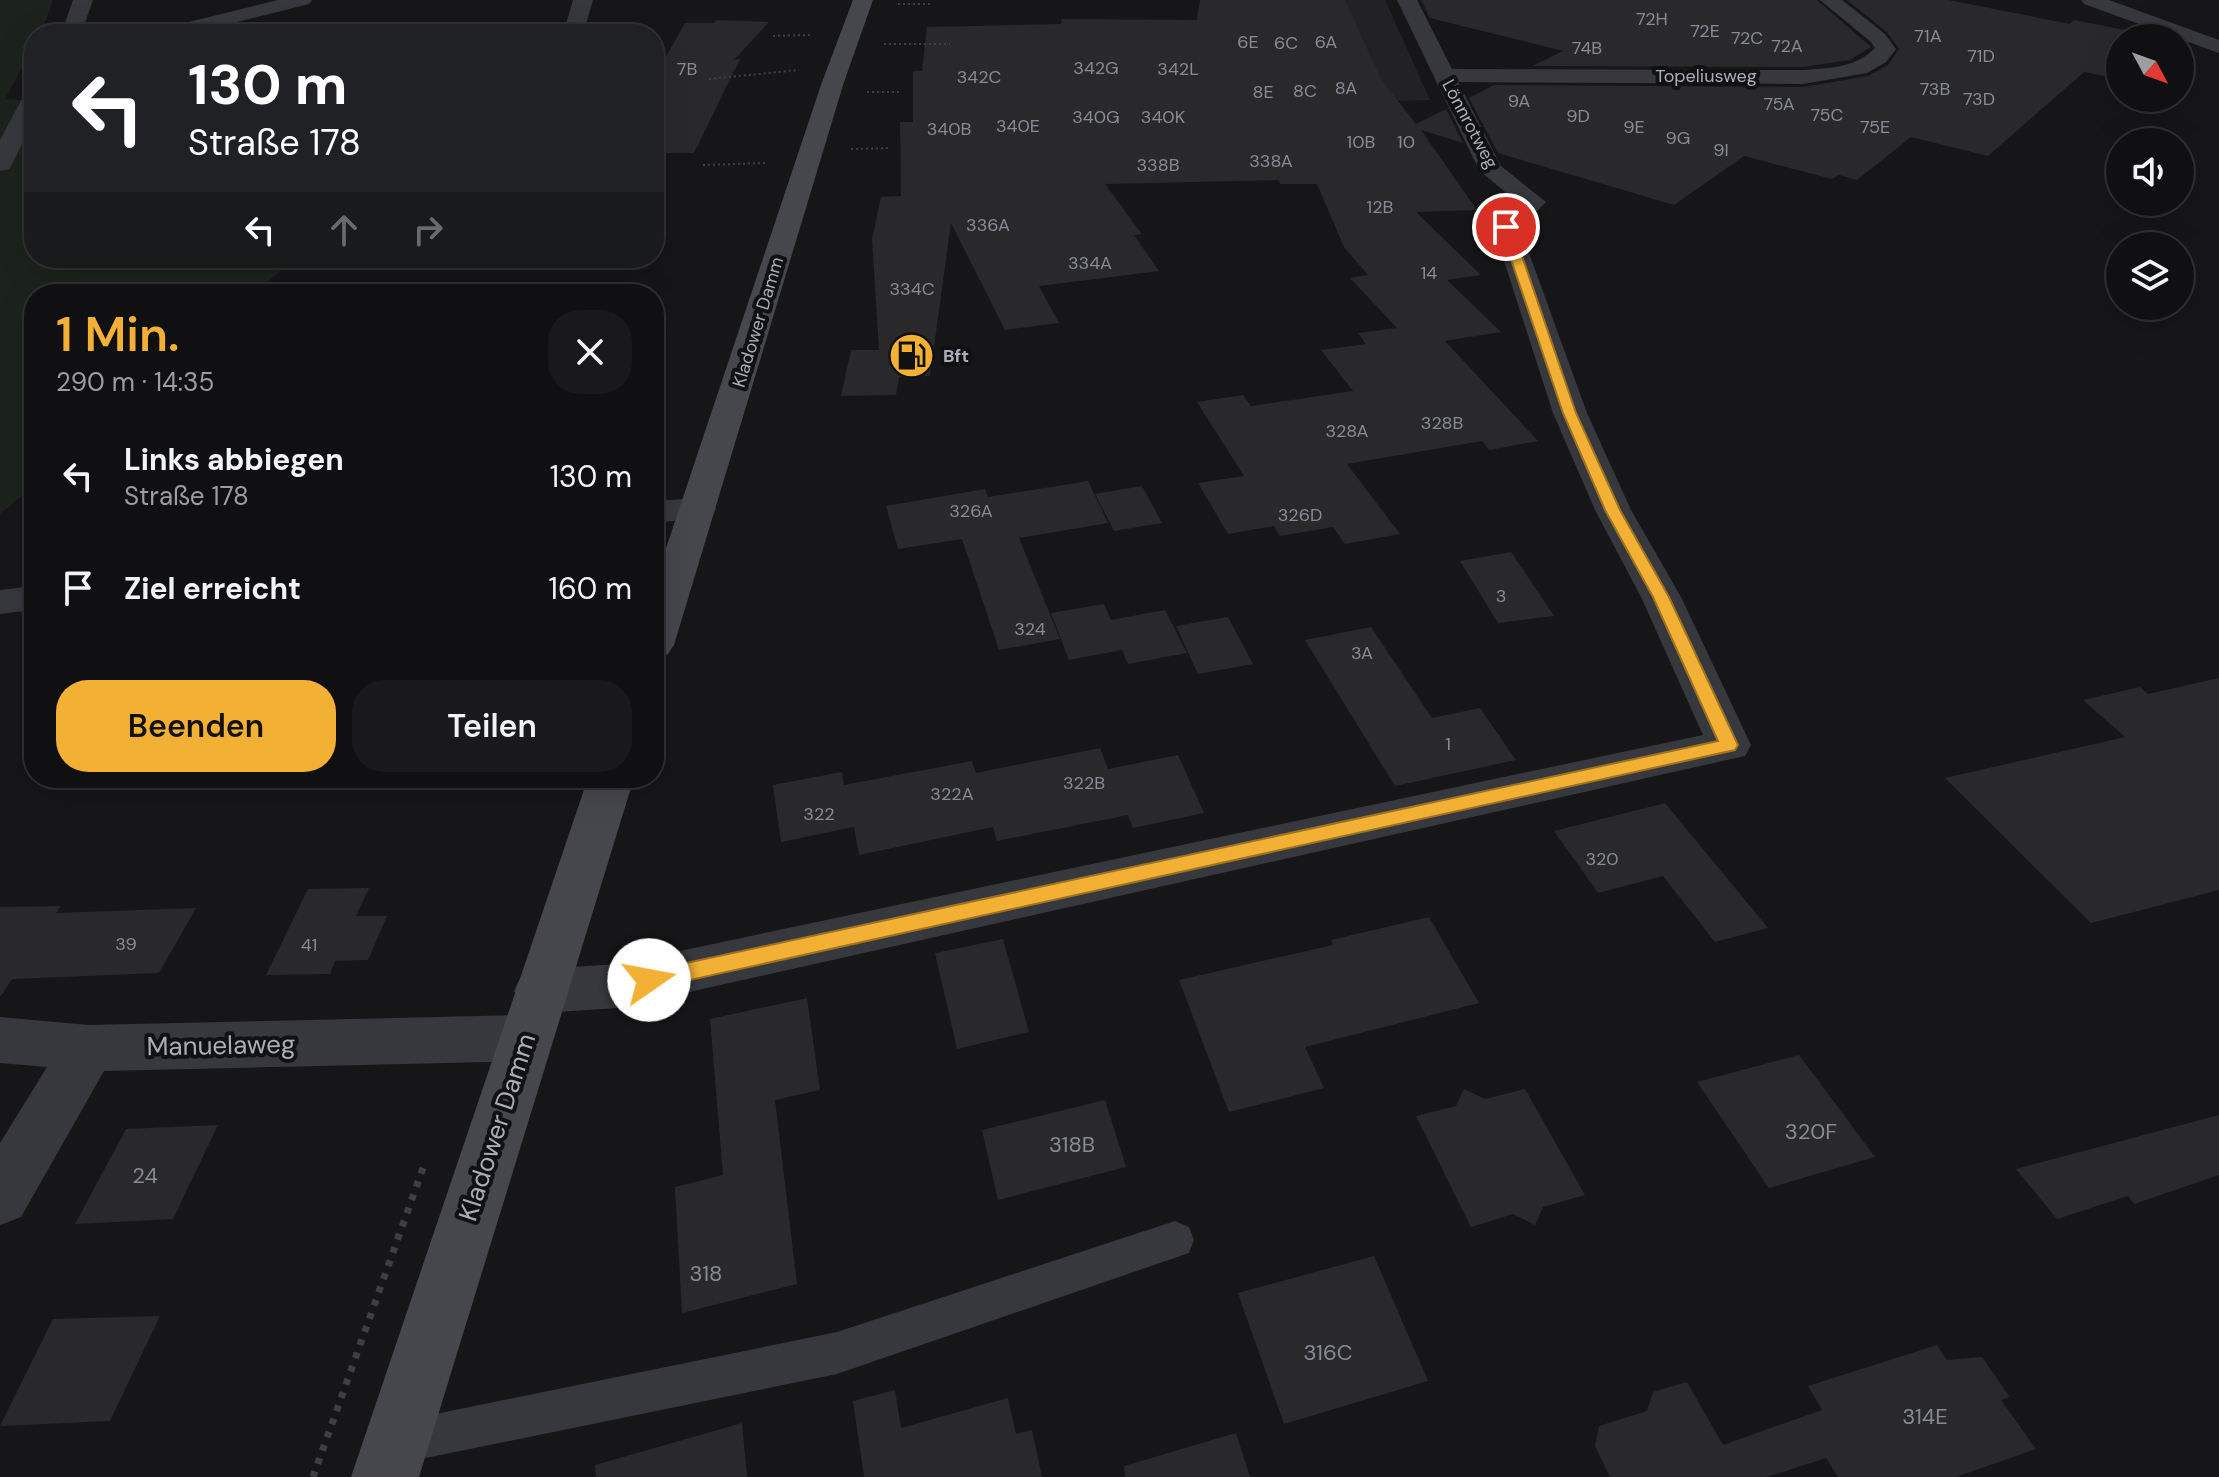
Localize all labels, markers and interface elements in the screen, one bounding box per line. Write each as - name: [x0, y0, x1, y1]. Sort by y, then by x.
- house number: 72H: [1636, 7, 1668, 31]
- house number: 72E: [1690, 19, 1720, 43]
- house number: 71A: [1914, 24, 1942, 48]
- north arrow: [2106, 24, 2194, 112]
- map controls: [2106, 24, 2194, 320]
- house number: 72C: [1731, 26, 1763, 50]
- house number: 6E: [1237, 30, 1259, 54]
- house number: 6A: [1315, 30, 1337, 54]
- house number: 6C: [1274, 31, 1298, 55]
- house number: 72A: [1771, 34, 1803, 58]
- house number: 74B: [1572, 36, 1602, 60]
- house number: 71D: [1967, 44, 1995, 68]
- text: 130 m: [188, 48, 347, 121]
- icon: left: [56, 56, 160, 160]
- house number: 342G: [1073, 56, 1119, 80]
- house number: 7B: [677, 57, 697, 81]
- house number: 342L: [1157, 57, 1199, 81]
- street label: Topeliusweg: [1655, 64, 1757, 88]
- house number: 342C: [957, 65, 1001, 89]
- street label: Lönnrotweg: [1436, 75, 1504, 173]
- house number: 8A: [1335, 76, 1357, 100]
- house number: 73B: [1920, 77, 1950, 101]
- house number: 8C: [1293, 79, 1317, 103]
- house number: 8E: [1252, 80, 1274, 104]
- house number: 73D: [1963, 87, 1995, 111]
- house number: 9A: [1508, 89, 1530, 113]
- house number: 75A: [1763, 92, 1795, 116]
- house number: 75C: [1811, 103, 1844, 127]
- house number: 9D: [1566, 104, 1590, 128]
- house number: 340G: [1072, 105, 1120, 129]
- house number: 340K: [1141, 105, 1186, 129]
- house number: 340E: [996, 114, 1040, 138]
- house number: 9E: [1623, 115, 1645, 139]
- house number: 75E: [1860, 115, 1890, 139]
- house number: 340B: [927, 117, 972, 141]
- text: Straße 178: [188, 119, 361, 166]
- house number: 9G: [1666, 126, 1690, 150]
- button: sound: [2106, 128, 2194, 216]
- house number: 10B: [1347, 130, 1376, 154]
- house number: 10: [1397, 130, 1415, 154]
- house number: 9I: [1713, 138, 1729, 162]
- house number: 338A: [1249, 149, 1293, 173]
- house number: 338B: [1136, 153, 1180, 177]
- pin: [1472, 193, 1540, 261]
- house number: 12B: [1367, 195, 1394, 219]
- icon: arrive: [1484, 205, 1528, 249]
- icon: left: [238, 208, 282, 252]
- icon: ahead: [322, 208, 366, 252]
- icon: right: [406, 208, 450, 252]
- house number: 336A: [966, 213, 1010, 237]
- button: layers: [2106, 232, 2194, 320]
- house number: 334A: [1068, 251, 1112, 275]
- street label: Kladower Damm: [727, 254, 789, 390]
- house number: 14: [1421, 261, 1437, 285]
- house number: 334C: [889, 277, 935, 301]
- text: 1 Min.: [56, 303, 179, 366]
- button: close: [548, 310, 632, 394]
- fuel station icon: Bft: [888, 332, 936, 380]
- place label: Bft: [943, 344, 969, 368]
- text: 290 m · 14:35: [56, 365, 214, 399]
- house number: 328B: [1421, 411, 1463, 435]
- house number: 328A: [1325, 419, 1369, 443]
- text: Links abbiegen: [124, 440, 344, 479]
- icon: left: [56, 454, 100, 498]
- text: 130 m: [550, 457, 632, 496]
- text: Straße 178: [124, 479, 249, 513]
- house number: 326A: [949, 499, 993, 523]
- house number: 326D: [1278, 503, 1322, 527]
- icon: arrive: [56, 566, 100, 610]
- text: Ziel erreicht: [124, 569, 301, 608]
- text: 160 m: [549, 569, 632, 608]
- house number: 3: [1496, 584, 1506, 608]
- house number: 324: [1014, 617, 1046, 641]
- house number: 3A: [1351, 641, 1373, 665]
- button: Beenden: [56, 680, 336, 772]
- button: Teilen: [352, 680, 632, 772]
- house number: 1: [1445, 732, 1451, 756]
- house number: 322B: [1063, 771, 1105, 795]
- house number: 322A: [930, 782, 974, 806]
- house number: 322: [803, 802, 835, 826]
- house number: 320: [1585, 847, 1619, 871]
- house number: 39: [115, 932, 137, 956]
- house number: 41: [301, 933, 317, 957]
- position arrow: [607, 938, 691, 1022]
- street label: Manuelaweg: [146, 1027, 296, 1063]
- street label: Kladower Damm: [451, 1029, 543, 1225]
- house number: 320F: [1785, 1117, 1837, 1146]
- house number: 318B: [1049, 1130, 1095, 1159]
- house number: 24: [132, 1161, 158, 1190]
- house number: 318: [690, 1259, 722, 1288]
- house number: 316C: [1303, 1338, 1353, 1367]
- house number: 314E: [1902, 1402, 1948, 1431]

